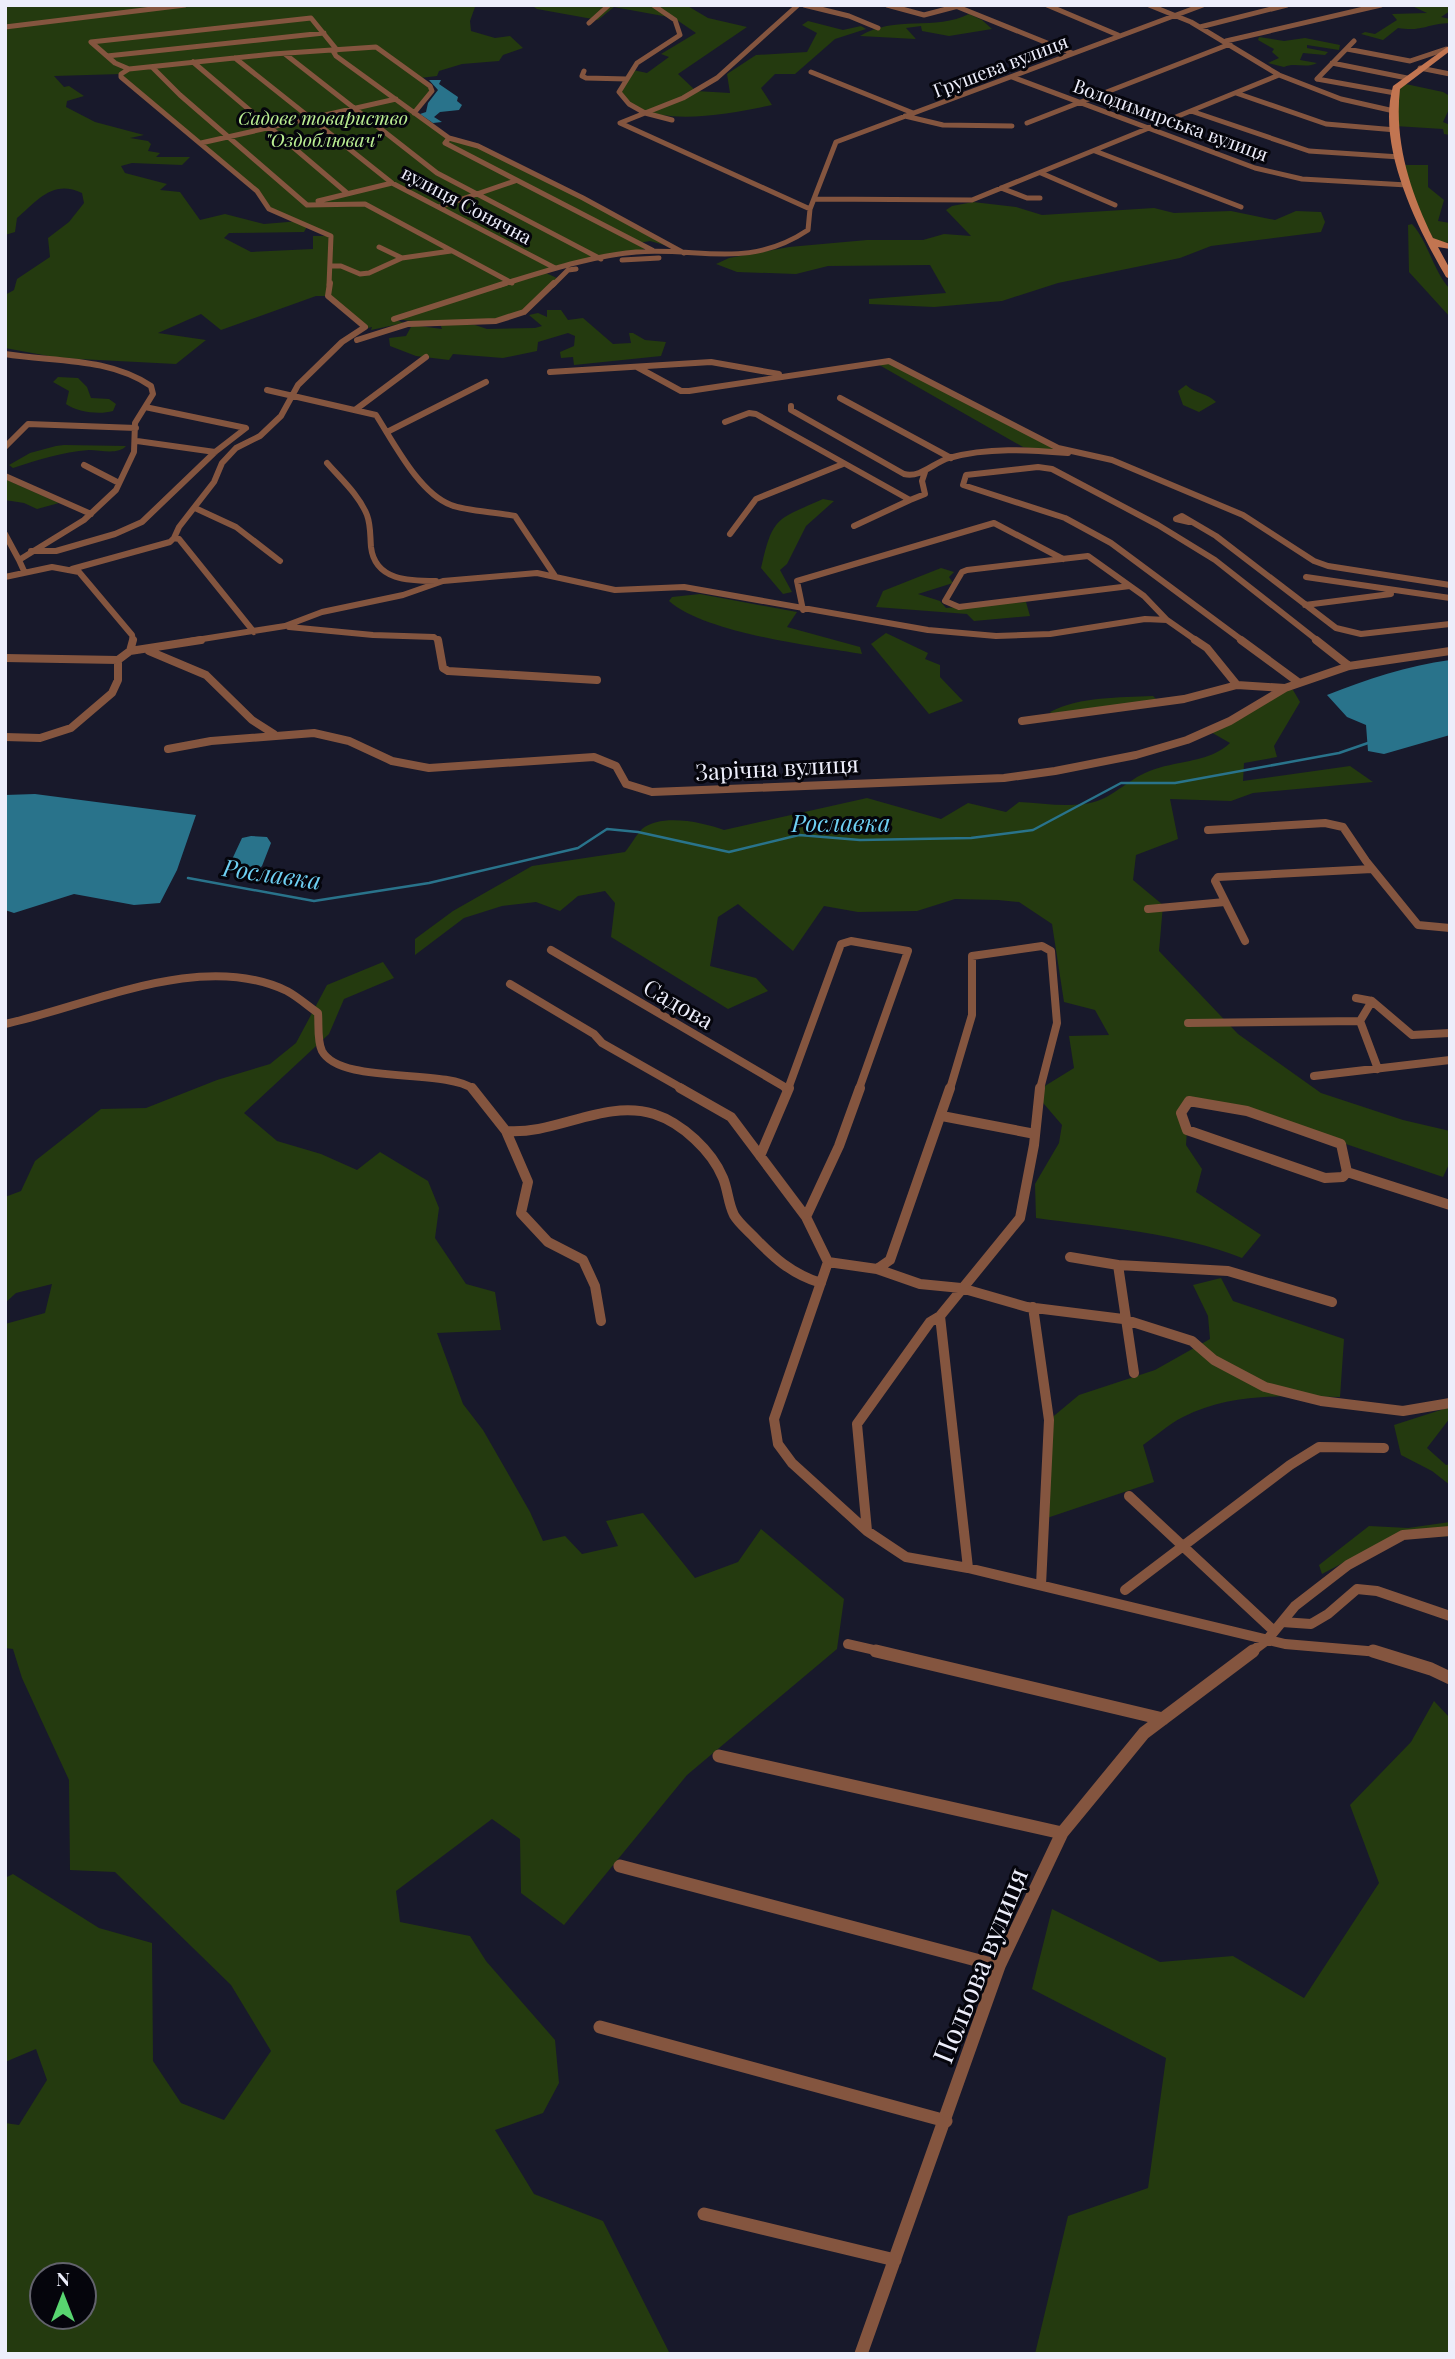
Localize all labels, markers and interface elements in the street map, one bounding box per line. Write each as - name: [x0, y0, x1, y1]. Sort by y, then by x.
- street label: Грушева вулиця: [929, 27, 1071, 103]
- street label: Володимирська вулиця: [1070, 72, 1272, 166]
- park label: Садове товариство "Оздоблювач": [238, 104, 408, 152]
- street label: вулиця Сонячна: [397, 159, 537, 250]
- street label: Зарічна вулиця: [695, 747, 859, 787]
- water label: Рославка: [791, 806, 890, 838]
- water label: Рославка: [220, 850, 323, 896]
- street label: Садова: [638, 971, 720, 1036]
- street label: Польова вулиця: [923, 1862, 1035, 2068]
- north arrow: [28, 2261, 98, 2331]
- text: N: [56, 2265, 70, 2291]

